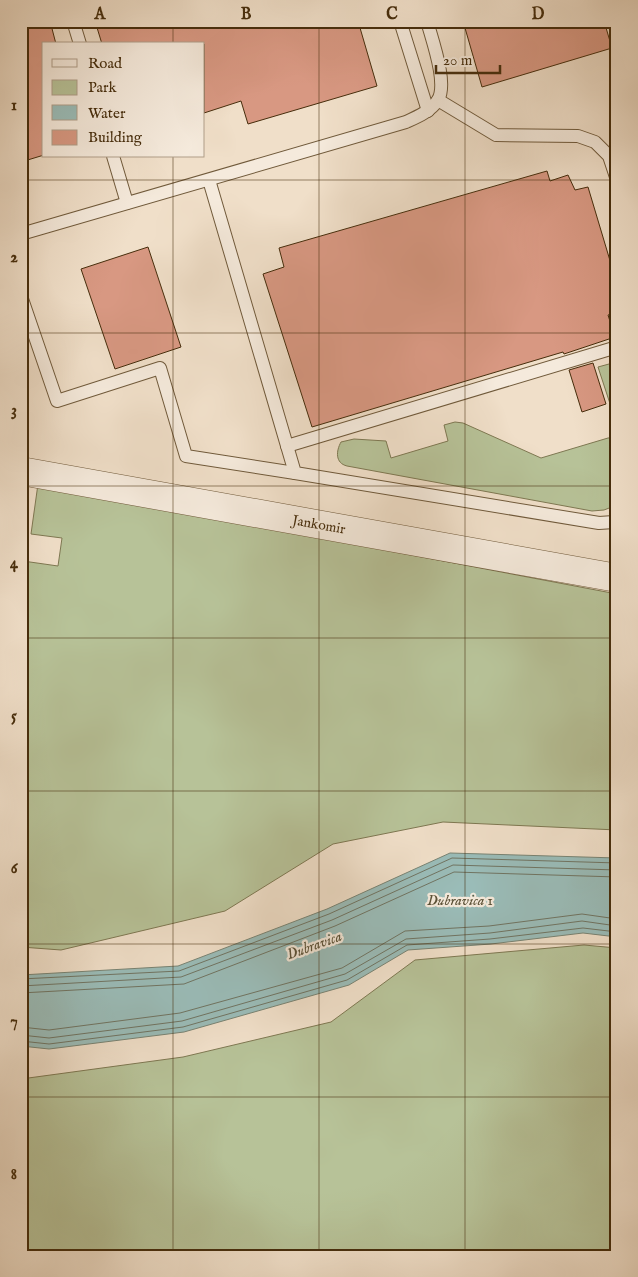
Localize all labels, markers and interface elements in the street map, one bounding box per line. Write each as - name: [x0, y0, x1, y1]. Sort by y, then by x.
- text: A: [94, 5, 107, 25]
- text: B: [241, 5, 252, 25]
- text: C: [386, 5, 398, 25]
- text: D: [532, 5, 545, 25]
- legend: [42, 42, 205, 158]
- scale bar: [436, 42, 499, 74]
- text: 20 m: [443, 51, 473, 70]
- text: Road: [88, 54, 123, 73]
- text: Park: [88, 78, 118, 97]
- text: 1: [11, 96, 17, 116]
- text: Water: [88, 104, 126, 123]
- text: Building: [88, 128, 143, 147]
- text: 2: [10, 248, 18, 268]
- text: 3: [11, 401, 17, 421]
- street label: Jankomir: [289, 511, 347, 538]
- text: 4: [10, 554, 19, 574]
- text: 5: [11, 707, 17, 727]
- text: 6: [11, 859, 19, 879]
- water label: Dubravica 1: [427, 891, 493, 910]
- water label: Dubravica: [284, 927, 345, 964]
- text: 7: [10, 1012, 18, 1032]
- text: 8: [11, 1165, 17, 1185]

